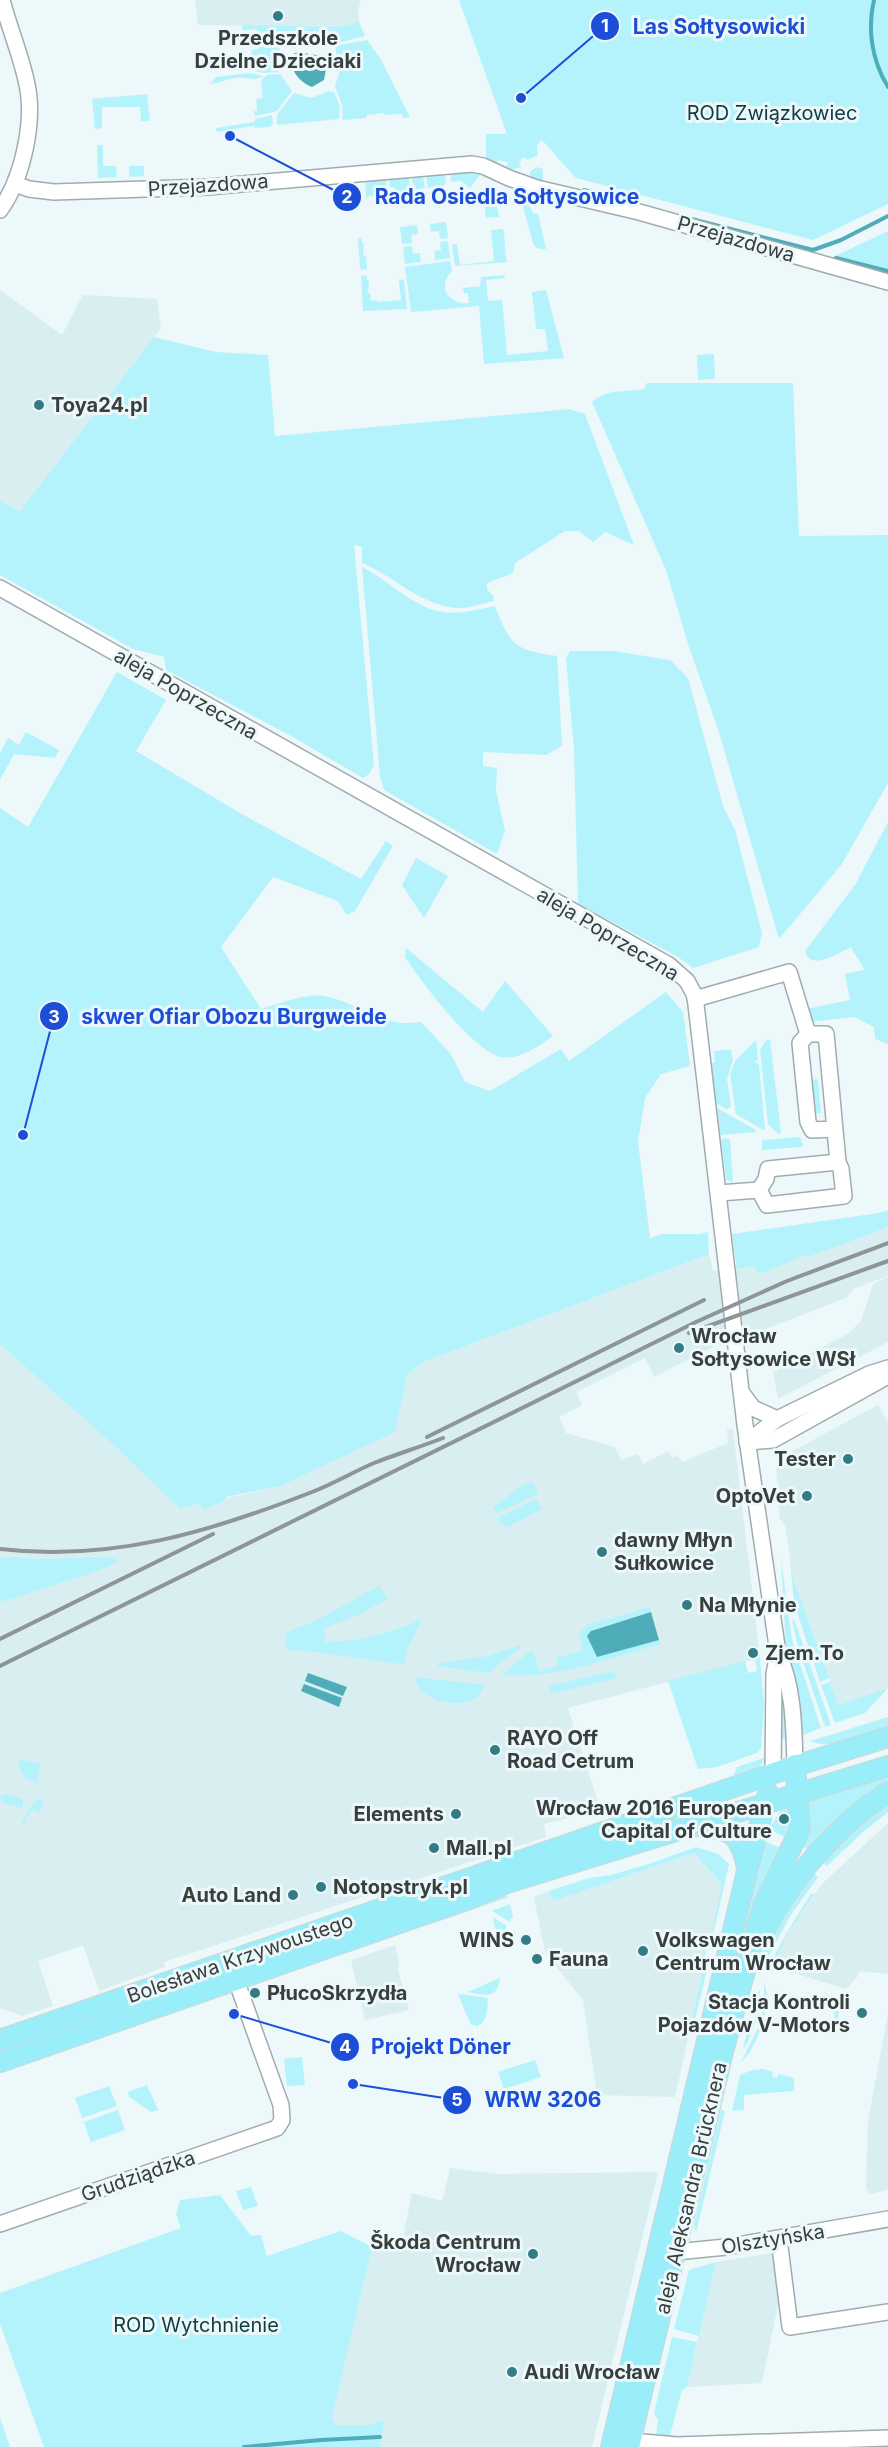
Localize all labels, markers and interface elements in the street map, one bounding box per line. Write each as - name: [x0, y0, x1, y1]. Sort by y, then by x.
- callout: Las Sołtysowicki: [590, 7, 817, 46]
- marker: Przedszkole Dzielne Dzieciaki: [271, 9, 285, 23]
- text: Las Sołtysowicki: [633, 14, 805, 39]
- text: 1: [601, 15, 609, 36]
- place label: Przedszkole Dzielne Dzieciaki: [195, 26, 361, 73]
- park label: ROD Związkowiec: [687, 101, 857, 125]
- street label: Przejazdowa: [147, 169, 269, 201]
- callout: Rada Osiedla Sołtysowice: [332, 177, 651, 216]
- text: Rada Osiedla Sołtysowice: [375, 184, 639, 209]
- text: 2: [341, 186, 353, 207]
- street label: Przejazdowa: [675, 211, 797, 267]
- place label: Toya24.pl: [51, 393, 148, 417]
- marker: Toya24.pl: [32, 398, 46, 412]
- street label: aleja Poprzeczna: [110, 643, 262, 745]
- street label: aleja Poprzeczna: [533, 882, 683, 986]
- callout: skwer Ofiar Obozu Burgweide: [39, 997, 399, 1036]
- text: skwer Ofiar Obozu Burgweide: [81, 1004, 387, 1029]
- text: 3: [48, 1006, 60, 1027]
- place label: Wrocław Sołtysowice WSł: [691, 1324, 856, 1371]
- marker: Wrocław Sołtysowice WSł: [672, 1341, 686, 1355]
- place label: Tester: [774, 1447, 836, 1471]
- marker: Tester: [841, 1452, 855, 1466]
- place label: OptoVet: [716, 1484, 795, 1508]
- marker: OptoVet: [800, 1489, 814, 1503]
- place label: dawny Młyn Sułkowice: [614, 1528, 733, 1575]
- marker: dawny Młyn Sułkowice: [595, 1545, 609, 1559]
- place label: Na Młynie: [699, 1593, 797, 1617]
- marker: Na Młynie: [680, 1598, 694, 1612]
- place label: Zjem.To: [765, 1641, 844, 1665]
- marker: Zjem.To: [746, 1646, 760, 1660]
- place label: RAYO Off Road Cetrum: [507, 1726, 634, 1773]
- marker: RAYO Off Road Cetrum: [488, 1743, 502, 1757]
- place label: Wrocław 2016 European Capital of Culture: [536, 1796, 772, 1843]
- place label: Elements: [354, 1802, 444, 1826]
- marker: Elements: [449, 1807, 463, 1821]
- marker: Wrocław 2016 European Capital of Culture: [777, 1812, 791, 1826]
- place label: Mall.pl: [446, 1836, 512, 1860]
- marker: Mall.pl: [427, 1841, 441, 1855]
- place label: Notopstryk.pl: [333, 1875, 468, 1899]
- marker: Notopstryk.pl: [314, 1880, 328, 1894]
- place label: Auto Land: [182, 1883, 281, 1907]
- marker: Auto Land: [286, 1888, 300, 1902]
- street label: Bolesława Krzywoustego: [124, 1908, 356, 2008]
- place label: WINS: [459, 1928, 514, 1952]
- place label: Volkswagen Centrum Wrocław: [655, 1928, 831, 1975]
- marker: WINS: [519, 1933, 533, 1947]
- marker: Volkswagen Centrum Wrocław: [636, 1944, 650, 1958]
- place label: Fauna: [549, 1947, 609, 1971]
- marker: Fauna: [530, 1952, 544, 1966]
- place label: PłucoSkrzydła: [267, 1981, 407, 2005]
- marker: PłucoSkrzydła: [248, 1986, 262, 2000]
- place label: Stacja Kontroli Pojazdów V-Motors: [658, 1990, 850, 2037]
- marker: Stacja Kontroli Pojazdów V-Motors: [855, 2006, 869, 2020]
- callout: Projekt Döner: [330, 2027, 523, 2066]
- text: Projekt Döner: [371, 2034, 511, 2059]
- text: 4: [339, 2036, 351, 2057]
- street label: aleja Aleksandra Brücknera: [650, 2060, 732, 2316]
- callout: WRW 3206: [442, 2080, 613, 2119]
- text: WRW 3206: [485, 2087, 601, 2112]
- text: 5: [451, 2089, 463, 2110]
- street label: Grudziądzka: [78, 2145, 198, 2207]
- street label: Olsztyńska: [720, 2219, 826, 2259]
- place label: Škoda Centrum Wrocław: [370, 2230, 521, 2277]
- marker: Škoda Centrum Wrocław: [526, 2247, 540, 2261]
- park label: ROD Wytchnienie: [113, 2313, 279, 2337]
- place label: Audi Wrocław: [524, 2360, 660, 2384]
- marker: Audi Wrocław: [505, 2365, 519, 2379]

